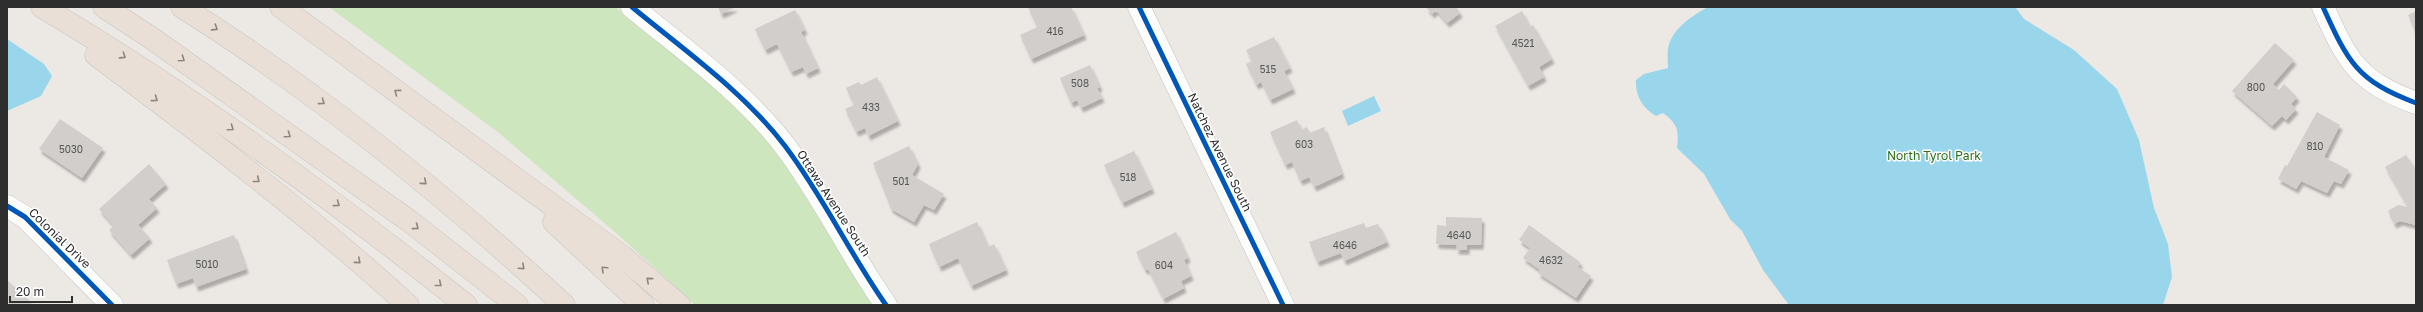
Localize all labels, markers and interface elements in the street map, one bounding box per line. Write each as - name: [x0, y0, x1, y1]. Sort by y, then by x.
- one-way arrow: [211, 23, 218, 31]
- house number: 416: [1047, 25, 1064, 37]
- house number: 4521: [1512, 37, 1534, 49]
- one-way arrow: [119, 51, 126, 59]
- one-way arrow: [177, 54, 184, 61]
- house number: 515: [1260, 63, 1276, 75]
- house number: 508: [1071, 77, 1089, 89]
- house number: 800: [2247, 81, 2265, 93]
- one-way arrow: [394, 90, 401, 97]
- street label: Natchez Avenue South: [1185, 90, 1255, 214]
- one-way arrow: [151, 94, 158, 101]
- one-way arrow: [317, 97, 324, 104]
- house number: 433: [862, 101, 880, 113]
- one-way arrow: [227, 123, 234, 131]
- one-way arrow: [283, 130, 290, 137]
- house number: 603: [1295, 138, 1313, 150]
- house number: 810: [2306, 140, 2324, 152]
- house number: 5030: [59, 143, 83, 155]
- street label: Ottawa Avenue South: [794, 147, 874, 259]
- park label: North Tyrol Park: [1887, 148, 1981, 163]
- house number: 518: [1120, 171, 1136, 183]
- one-way arrow: [253, 175, 260, 182]
- house number: 501: [893, 175, 910, 187]
- one-way arrow: [419, 178, 427, 185]
- one-way arrow: [332, 199, 339, 206]
- street label: Colonial Drive: [26, 205, 94, 271]
- one-way arrow: [412, 222, 419, 229]
- house number: 4640: [1447, 229, 1471, 241]
- house number: 4646: [1333, 239, 1357, 251]
- house number: 4632: [1539, 254, 1563, 266]
- one-way arrow: [353, 257, 361, 264]
- house number: 5010: [195, 258, 219, 270]
- house number: 604: [1155, 259, 1173, 271]
- one-way arrow: [518, 263, 525, 270]
- one-way arrow: [601, 266, 609, 273]
- one-way arrow: [647, 277, 654, 284]
- scale bar: [10, 278, 72, 304]
- one-way arrow: [435, 279, 442, 286]
- text: 20 m: [16, 284, 44, 299]

